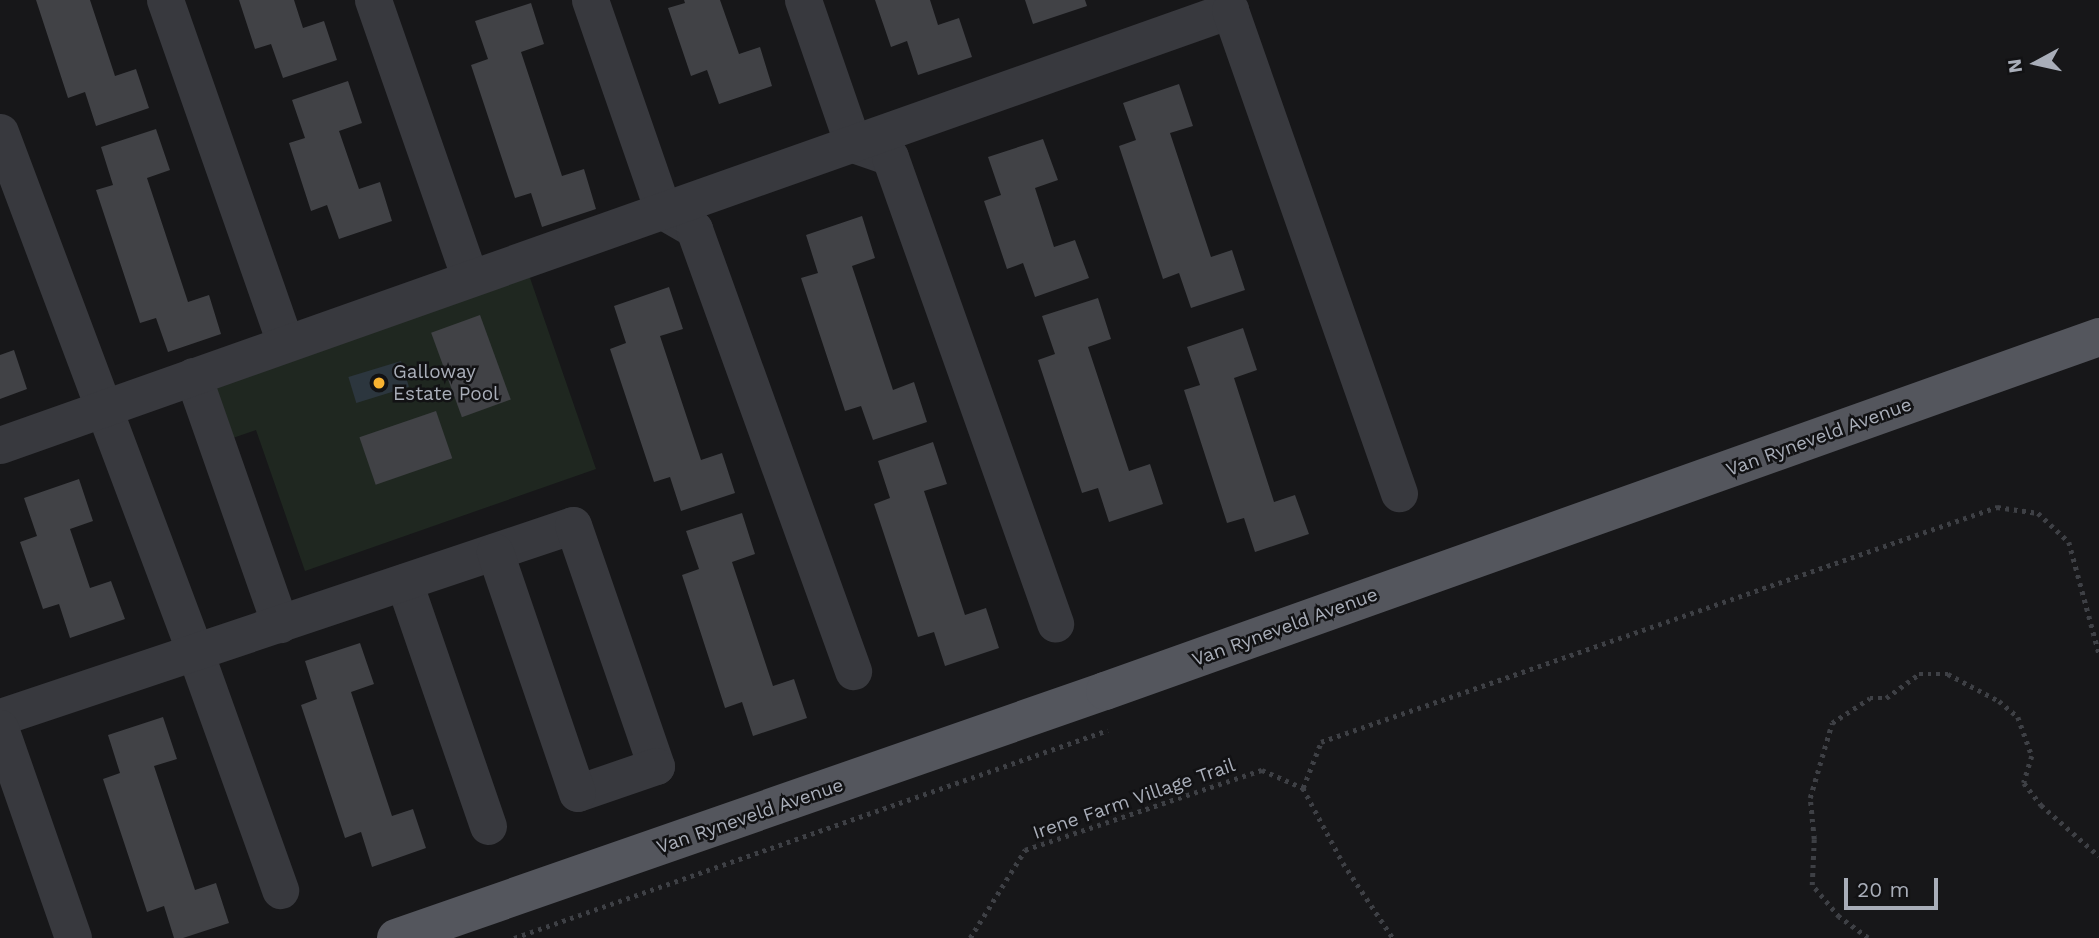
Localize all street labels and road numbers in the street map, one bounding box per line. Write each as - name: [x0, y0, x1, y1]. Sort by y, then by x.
- street label: Van Ryneveld Avenue: [1723, 393, 1915, 481]
- street label: Van Ryneveld Avenue: [1189, 583, 1381, 671]
- street label: Irene Farm Village Trail: [1029, 753, 1239, 845]
- street label: Van Ryneveld Avenue: [653, 773, 847, 859]

